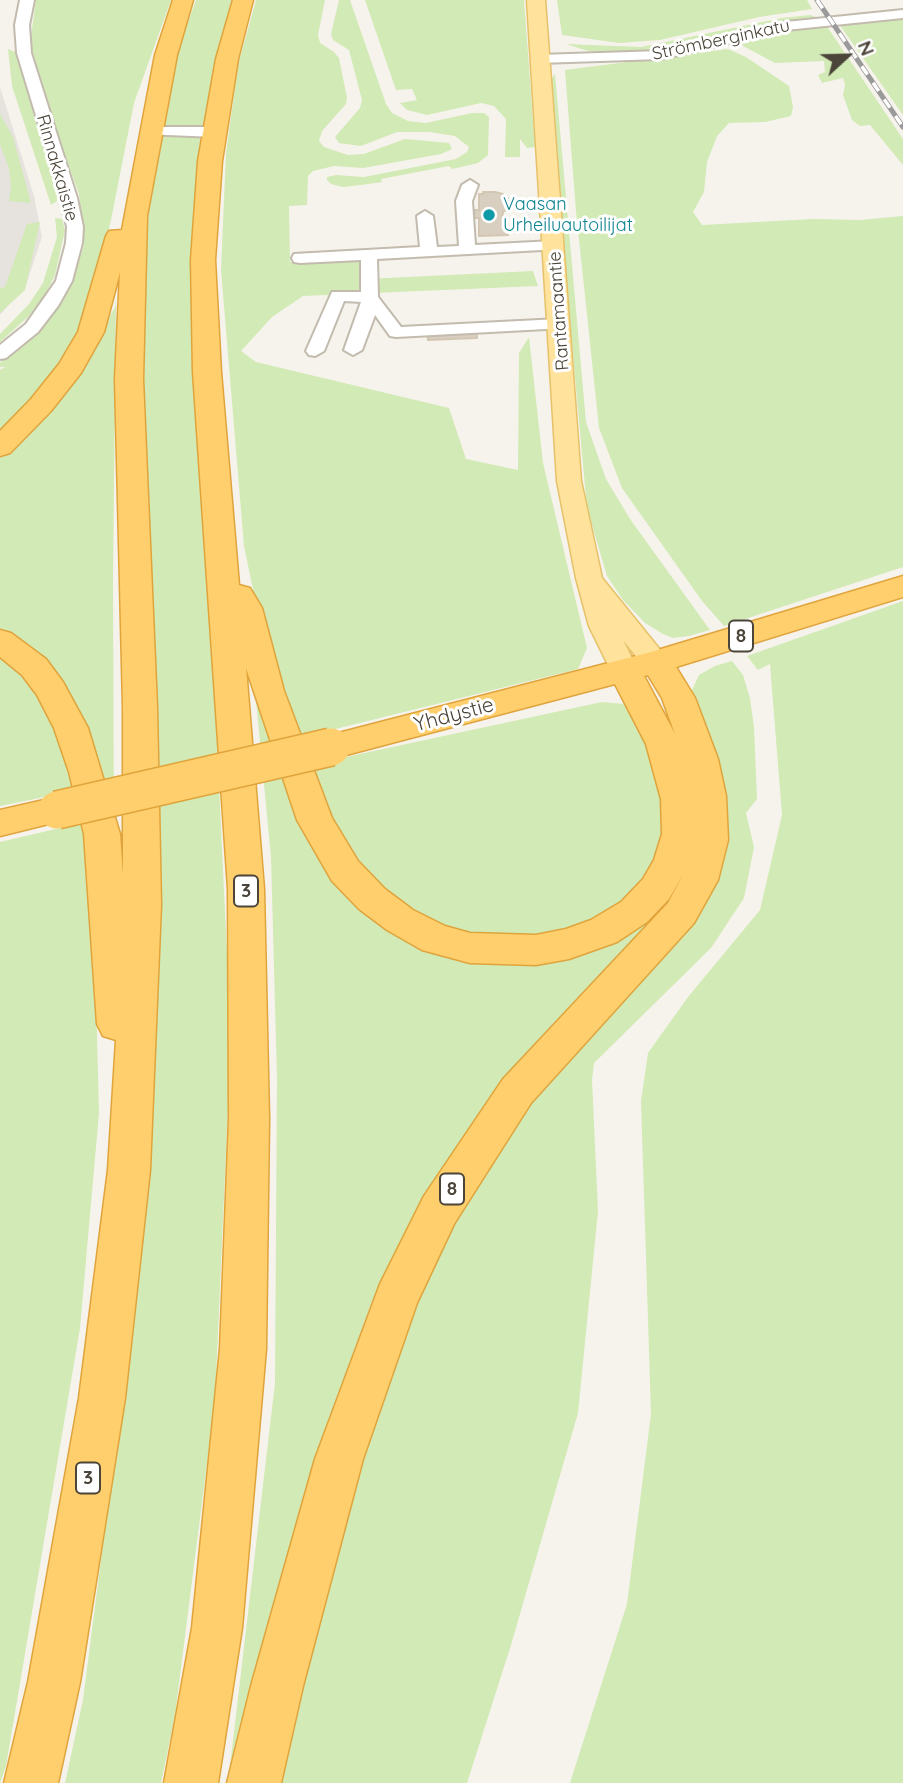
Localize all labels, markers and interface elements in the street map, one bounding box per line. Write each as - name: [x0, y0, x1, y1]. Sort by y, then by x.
- street label: Strömberginkatu: [650, 15, 792, 65]
- north arrow: [812, 21, 882, 91]
- text: N: [853, 37, 880, 59]
- street label: Rinnakkaistie: [31, 112, 83, 224]
- place label: Vaasan Urheiluautoilijat: [503, 194, 633, 236]
- marker: Vaasan Urheiluautoilijat: [481, 207, 497, 223]
- street label: Rantamaantie: [544, 251, 574, 371]
- road number: 8: [729, 621, 753, 652]
- street label: Yhdystie: [411, 692, 497, 738]
- road number: 3: [234, 876, 258, 906]
- road number: 8: [440, 1174, 464, 1204]
- road number: 3: [76, 1462, 100, 1494]

